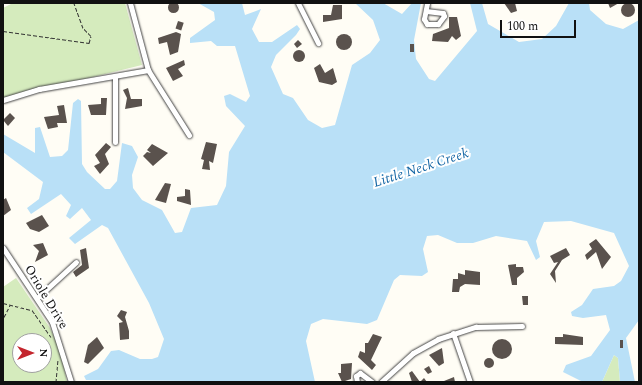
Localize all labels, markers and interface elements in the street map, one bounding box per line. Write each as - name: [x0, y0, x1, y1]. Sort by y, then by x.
- scale bar: [502, 12, 578, 38]
- text: 100 m: [507, 17, 538, 36]
- water label: Little Neck Creek: [371, 145, 471, 191]
- street label: Oriole Drive: [21, 262, 71, 332]
- north arrow: [12, 333, 52, 373]
- text: N: [35, 349, 52, 357]

